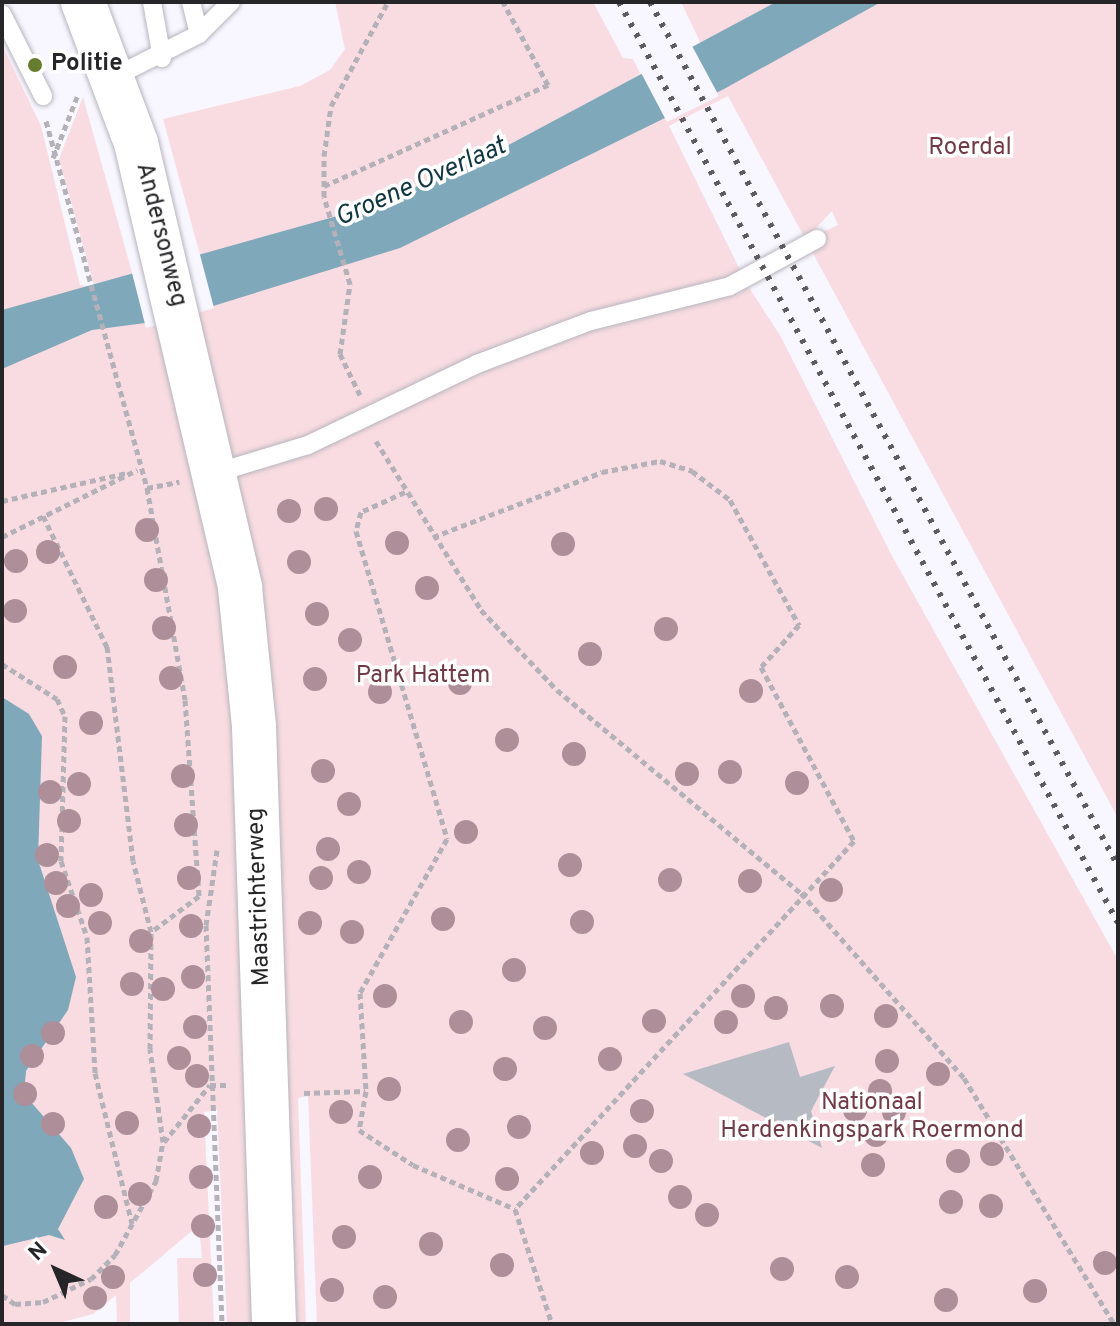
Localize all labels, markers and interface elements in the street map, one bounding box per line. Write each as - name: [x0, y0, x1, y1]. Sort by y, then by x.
- place label: Politie: [51, 51, 123, 79]
- marker: Politie: [26, 56, 44, 74]
- water label: Groene Overlaat: [331, 131, 511, 235]
- park label: Roerdal: [928, 135, 1012, 163]
- street label: Andersonweg: [128, 160, 192, 310]
- park label: Park Hattem: [356, 663, 490, 691]
- street label: Maastrichterweg: [242, 807, 278, 987]
- park label: Nationaal Herdenkingspark Roermond: [720, 1090, 1024, 1146]
- north arrow: [16, 1230, 96, 1310]
- text: N: [24, 1237, 54, 1268]

